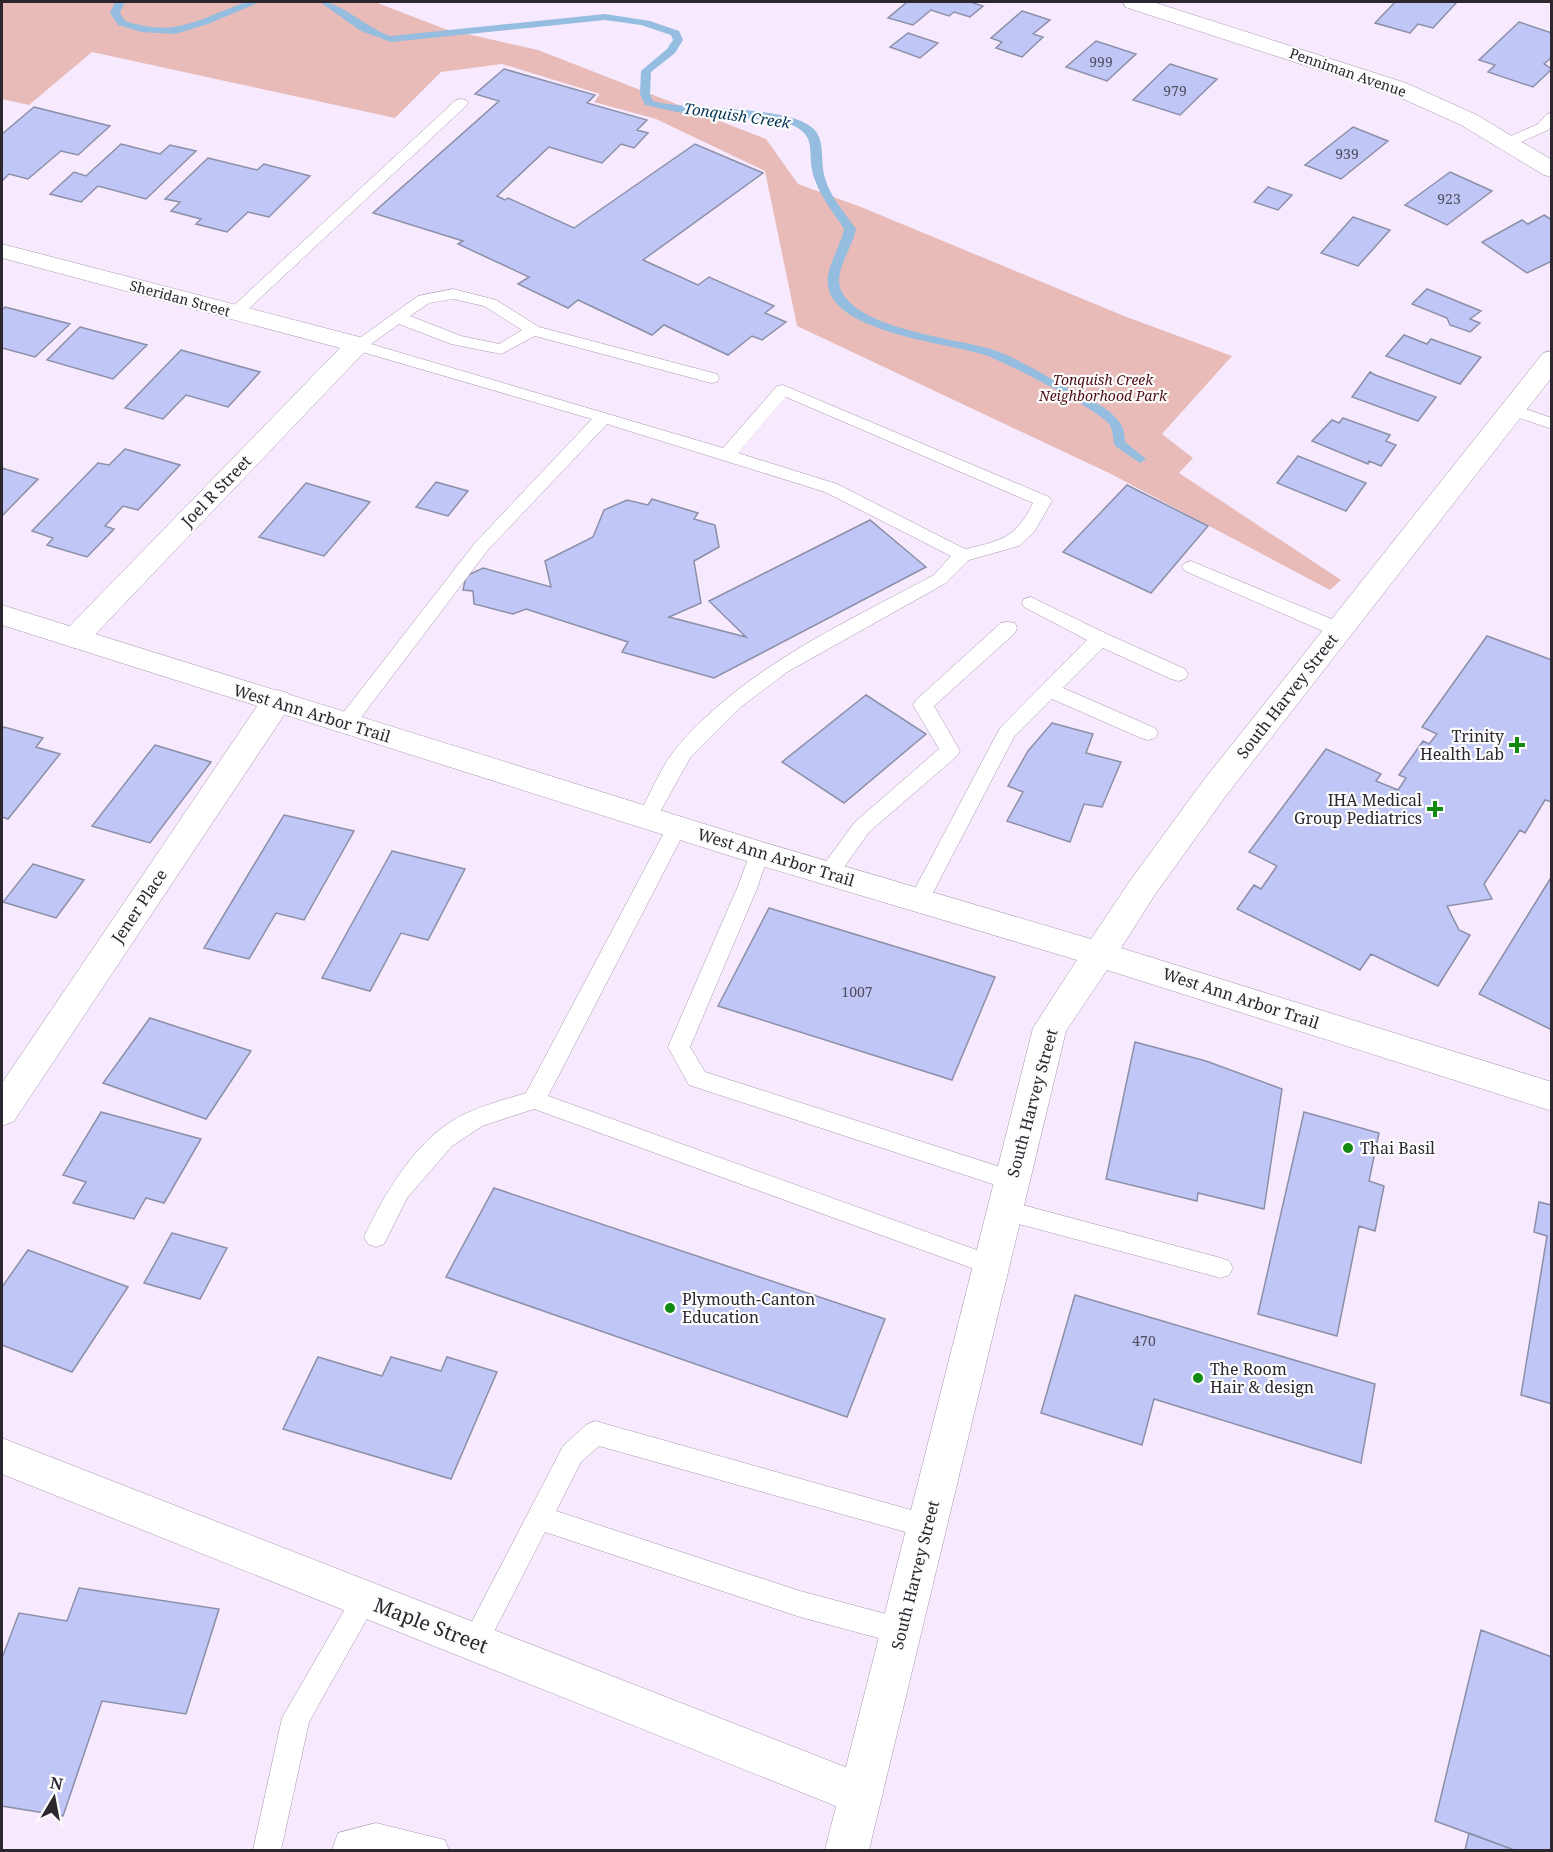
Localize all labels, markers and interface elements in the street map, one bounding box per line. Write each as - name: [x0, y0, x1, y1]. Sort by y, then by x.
- street label: Penniman Avenue: [1287, 43, 1409, 101]
- house number: 999: [1089, 52, 1113, 71]
- house number: 979: [1163, 81, 1187, 100]
- water label: Tonquish Creek: [682, 98, 792, 132]
- house number: 939: [1335, 144, 1359, 163]
- house number: 923: [1437, 189, 1461, 208]
- street label: Sheridan Street: [128, 275, 232, 321]
- park label: Tonquish Creek Neighborhood Park: [1038, 370, 1168, 405]
- street label: Joel R Street: [175, 450, 256, 532]
- street label: South Harvey Street: [1231, 629, 1343, 763]
- street label: West Ann Arbor Trail: [231, 679, 393, 747]
- place label: Trinity Health Lab: [1420, 725, 1505, 765]
- marker: Trinity Health Lab: [1508, 736, 1526, 754]
- place label: IHA Medical Group Pediatrics: [1294, 789, 1422, 829]
- marker: IHA Medical Group Pediatrics: [1426, 800, 1444, 818]
- street label: West Ann Arbor Trail: [695, 823, 857, 891]
- street label: Jener Place: [106, 865, 172, 948]
- street label: West Ann Arbor Trail: [1160, 962, 1322, 1034]
- house number: 1007: [841, 982, 873, 1001]
- street label: South Harvey Street: [1002, 1026, 1063, 1180]
- place label: Thai Basil: [1360, 1137, 1435, 1159]
- marker: Thai Basil: [1341, 1141, 1355, 1155]
- place label: Plymouth-Canton Education: [682, 1288, 815, 1328]
- marker: Plymouth-Canton Education: [663, 1301, 677, 1315]
- house number: 470: [1132, 1331, 1156, 1350]
- place label: The Room Hair & design: [1210, 1358, 1314, 1398]
- marker: The Room Hair & design: [1191, 1371, 1205, 1385]
- street label: South Harvey Street: [886, 1498, 944, 1652]
- street label: Maple Street: [370, 1591, 492, 1659]
- north arrow: [24, 1768, 84, 1828]
- text: N: [48, 1771, 65, 1795]

